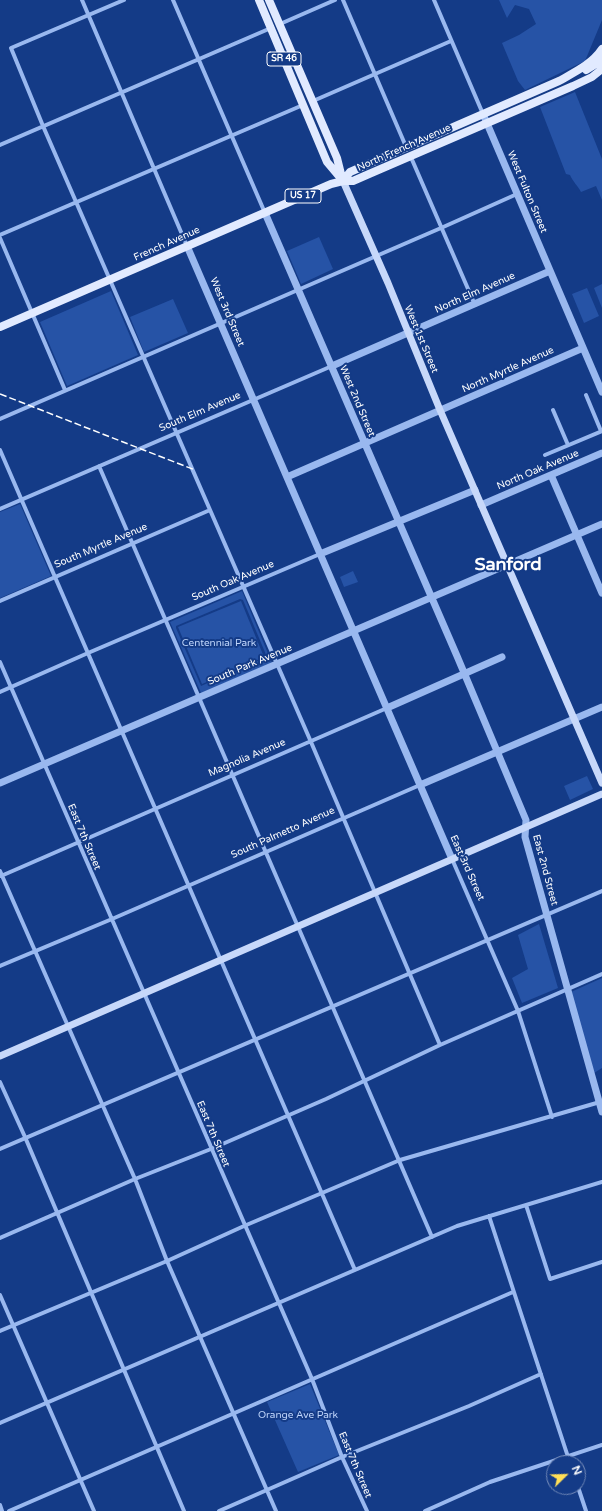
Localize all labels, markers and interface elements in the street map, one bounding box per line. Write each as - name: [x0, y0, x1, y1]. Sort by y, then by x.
- road number: SR 46: [267, 52, 301, 66]
- street label: North French Avenue: [355, 122, 453, 174]
- street label: West Fulton Street: [504, 149, 550, 235]
- road number: US 17: [285, 189, 321, 203]
- street label: French Avenue: [132, 224, 202, 264]
- street label: North Elm Avenue: [433, 270, 517, 316]
- street label: West 3rd Street: [207, 276, 247, 348]
- street label: West 1st Street: [401, 303, 441, 375]
- street label: North Myrtle Avenue: [460, 344, 556, 396]
- street label: West 2nd Street: [337, 364, 377, 438]
- street label: South Elm Avenue: [157, 389, 243, 435]
- street label: North Oak Avenue: [495, 447, 581, 493]
- street label: South Myrtle Avenue: [53, 521, 149, 571]
- district label: Sanford: [474, 554, 542, 576]
- street label: South Oak Avenue: [190, 558, 276, 604]
- park label: Centennial Park: [182, 637, 256, 649]
- street label: South Park Avenue: [206, 642, 294, 688]
- street label: Magnolia Avenue: [207, 736, 287, 780]
- street label: East 7th Street: [65, 802, 103, 872]
- street label: South Palmetto Avenue: [229, 805, 337, 861]
- street label: East 3rd Street: [447, 833, 487, 903]
- street label: East 2nd Street: [530, 833, 560, 907]
- street label: East 7th Street: [194, 1099, 232, 1169]
- park label: Orange Ave Park: [258, 1409, 338, 1421]
- street label: East 7th Street: [336, 1430, 374, 1500]
- north arrow: [546, 1455, 586, 1495]
- text: N: [569, 1464, 584, 1477]

